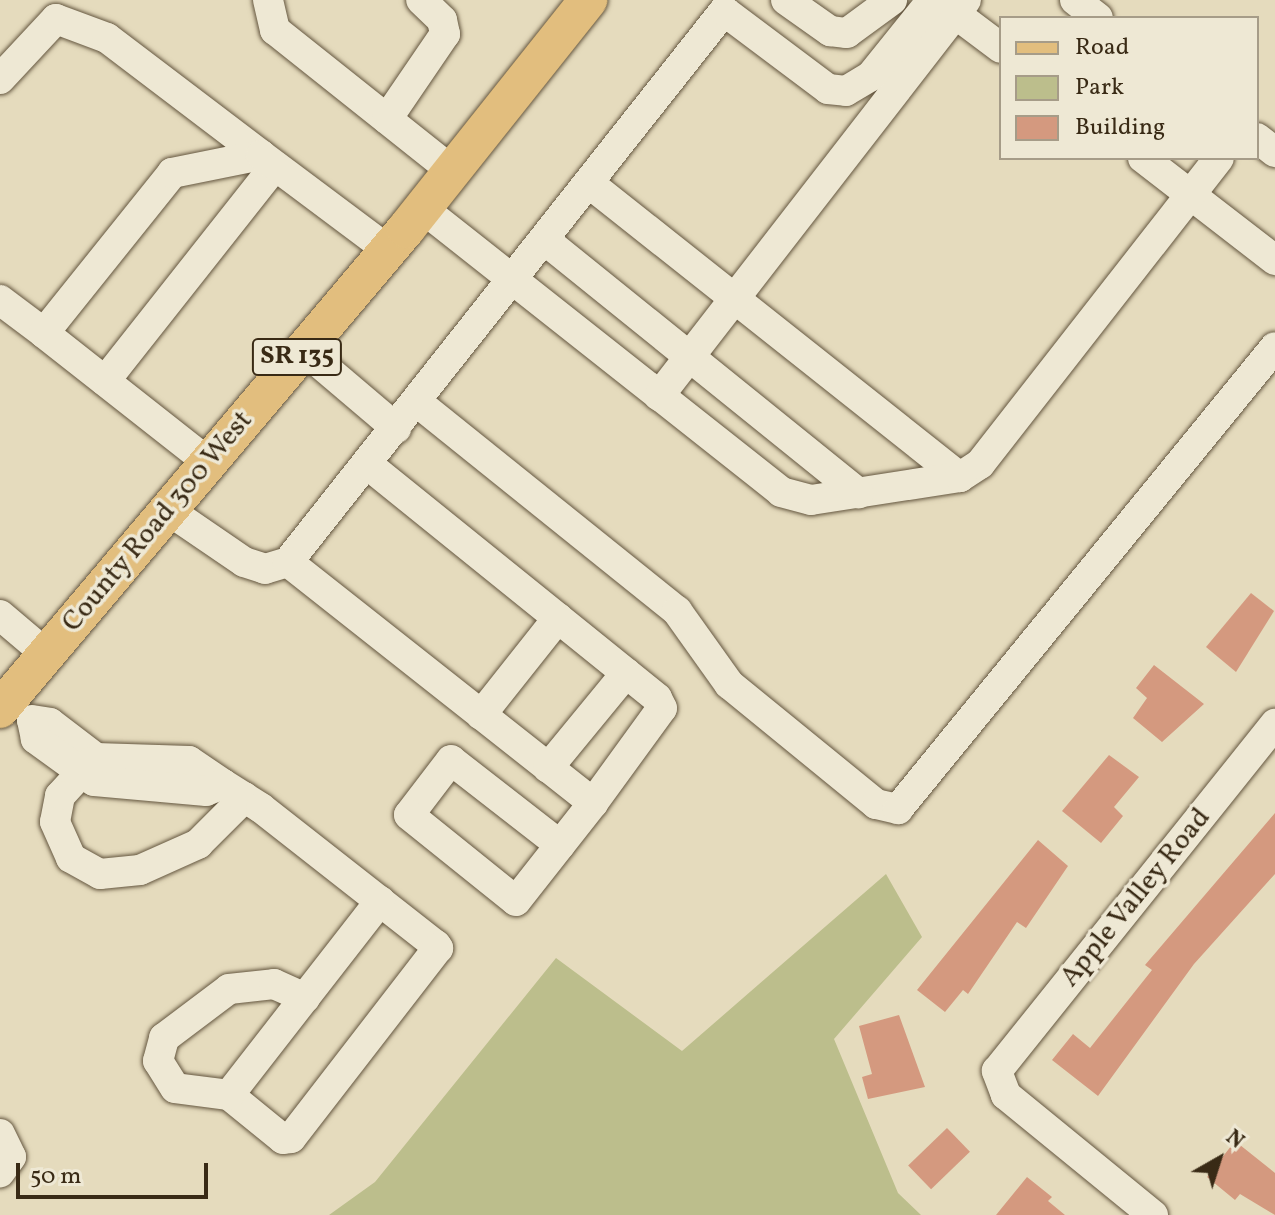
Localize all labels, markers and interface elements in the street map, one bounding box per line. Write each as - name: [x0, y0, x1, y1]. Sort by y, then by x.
- legend: [999, 16, 1259, 160]
- text: Road: [1075, 31, 1129, 65]
- text: Park: [1075, 71, 1124, 105]
- text: Building: [1075, 111, 1165, 145]
- road number: SR 135: [251, 335, 343, 379]
- street label: County Road 300 West: [55, 404, 261, 640]
- street label: Apple Valley Road: [1053, 801, 1219, 995]
- north arrow: [1179, 1119, 1259, 1199]
- text: N: [1218, 1123, 1250, 1157]
- scale bar: [20, 1147, 212, 1197]
- text: 50 m: [30, 1160, 82, 1194]

